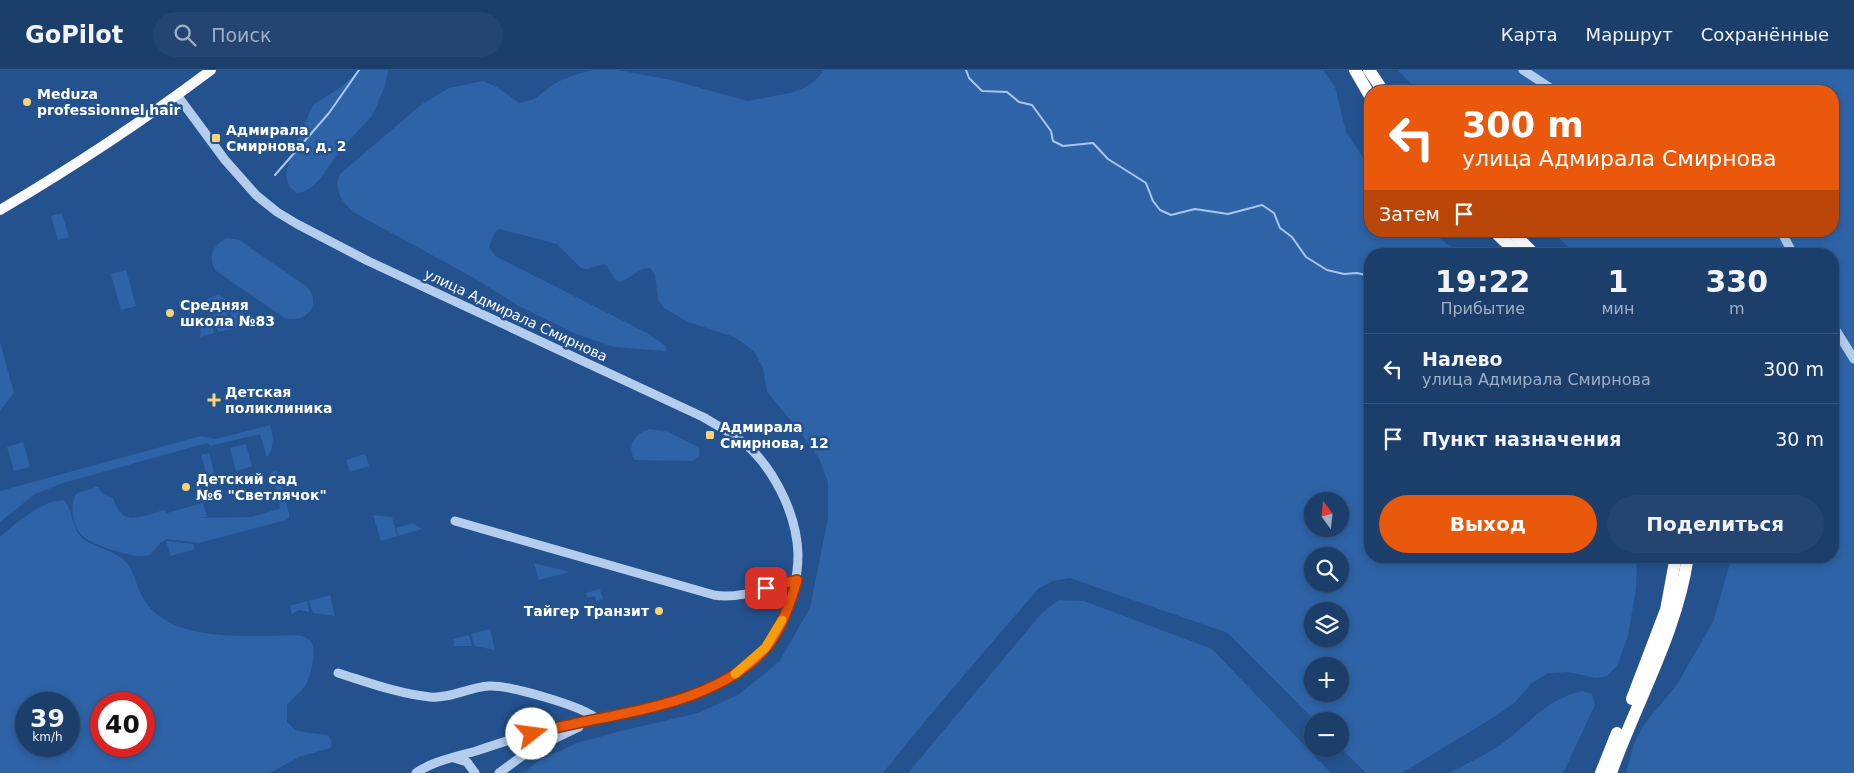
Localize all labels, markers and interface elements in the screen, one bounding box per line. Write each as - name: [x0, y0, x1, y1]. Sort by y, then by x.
- search box: [153, 12, 503, 57]
- text: GoPilot: [25, 21, 123, 49]
- icon: search: [171, 21, 199, 49]
- text: Поиск: [211, 24, 271, 46]
- text: Карта: [1501, 24, 1558, 45]
- text: Маршрут: [1586, 24, 1673, 45]
- text: Сохранённые: [1701, 24, 1829, 45]
- place label: Meduza professionnel hair: [37, 86, 181, 118]
- marker: Meduza professionnel hair: [21, 96, 33, 108]
- icon: left: [1379, 105, 1444, 170]
- text: 300 m: [1462, 105, 1584, 145]
- place label: Адмирала Смирнова, д. 2: [226, 122, 347, 154]
- marker: Адмирала Смирнова, д. 2: [210, 132, 222, 144]
- text: улица Адмирала Смирнова: [1462, 146, 1776, 171]
- icon: arrive: [1450, 200, 1478, 228]
- text: Затем: [1379, 203, 1440, 225]
- text: 19:22: [1435, 264, 1530, 299]
- text: 1: [1608, 264, 1628, 299]
- text: 330: [1705, 264, 1768, 299]
- street label: улица Адмирала Смирнова: [422, 265, 610, 365]
- place label: Средняя школа №83: [180, 297, 275, 329]
- text: Прибытие: [1440, 299, 1525, 318]
- text: мин: [1601, 299, 1634, 318]
- text: m: [1729, 299, 1745, 318]
- marker: Средняя школа №83: [164, 307, 176, 319]
- text: Налево: [1422, 348, 1503, 370]
- icon: left: [1379, 355, 1407, 383]
- text: 300 m: [1763, 358, 1824, 380]
- text: улица Адмирала Смирнова: [1422, 370, 1651, 389]
- place label: Детская поликлиника: [225, 384, 332, 416]
- marker: Детская поликлиника: [207, 393, 221, 407]
- place label: Адмирала Смирнова, 12: [720, 419, 829, 451]
- icon: arrive: [1379, 425, 1407, 453]
- text: Пункт назначения: [1422, 428, 1621, 450]
- text: 30 m: [1775, 428, 1824, 450]
- marker: Адмирала Смирнова, 12: [704, 429, 716, 441]
- place label: Детский сад №6 "Светлячок": [196, 471, 327, 503]
- marker: Детский сад №6 "Светлячок": [180, 481, 192, 493]
- north arrow: [1304, 492, 1349, 538]
- map controls: [1304, 492, 1349, 757]
- button: Выход: [1379, 495, 1597, 553]
- button: Поделиться: [1607, 495, 1824, 553]
- button: search: [1304, 547, 1349, 592]
- pin: [745, 567, 787, 609]
- icon: arrive: [752, 574, 780, 602]
- button: layers: [1304, 602, 1349, 647]
- place label: Тайгер Транзит: [524, 603, 650, 619]
- marker: Тайгер Транзит: [653, 605, 665, 617]
- button: +: [1304, 657, 1349, 702]
- speed limit sign: 40: [90, 692, 155, 757]
- text: 39: [30, 704, 65, 733]
- position arrow: [505, 707, 557, 759]
- button: −: [1304, 712, 1349, 757]
- text: km/h: [32, 730, 63, 744]

